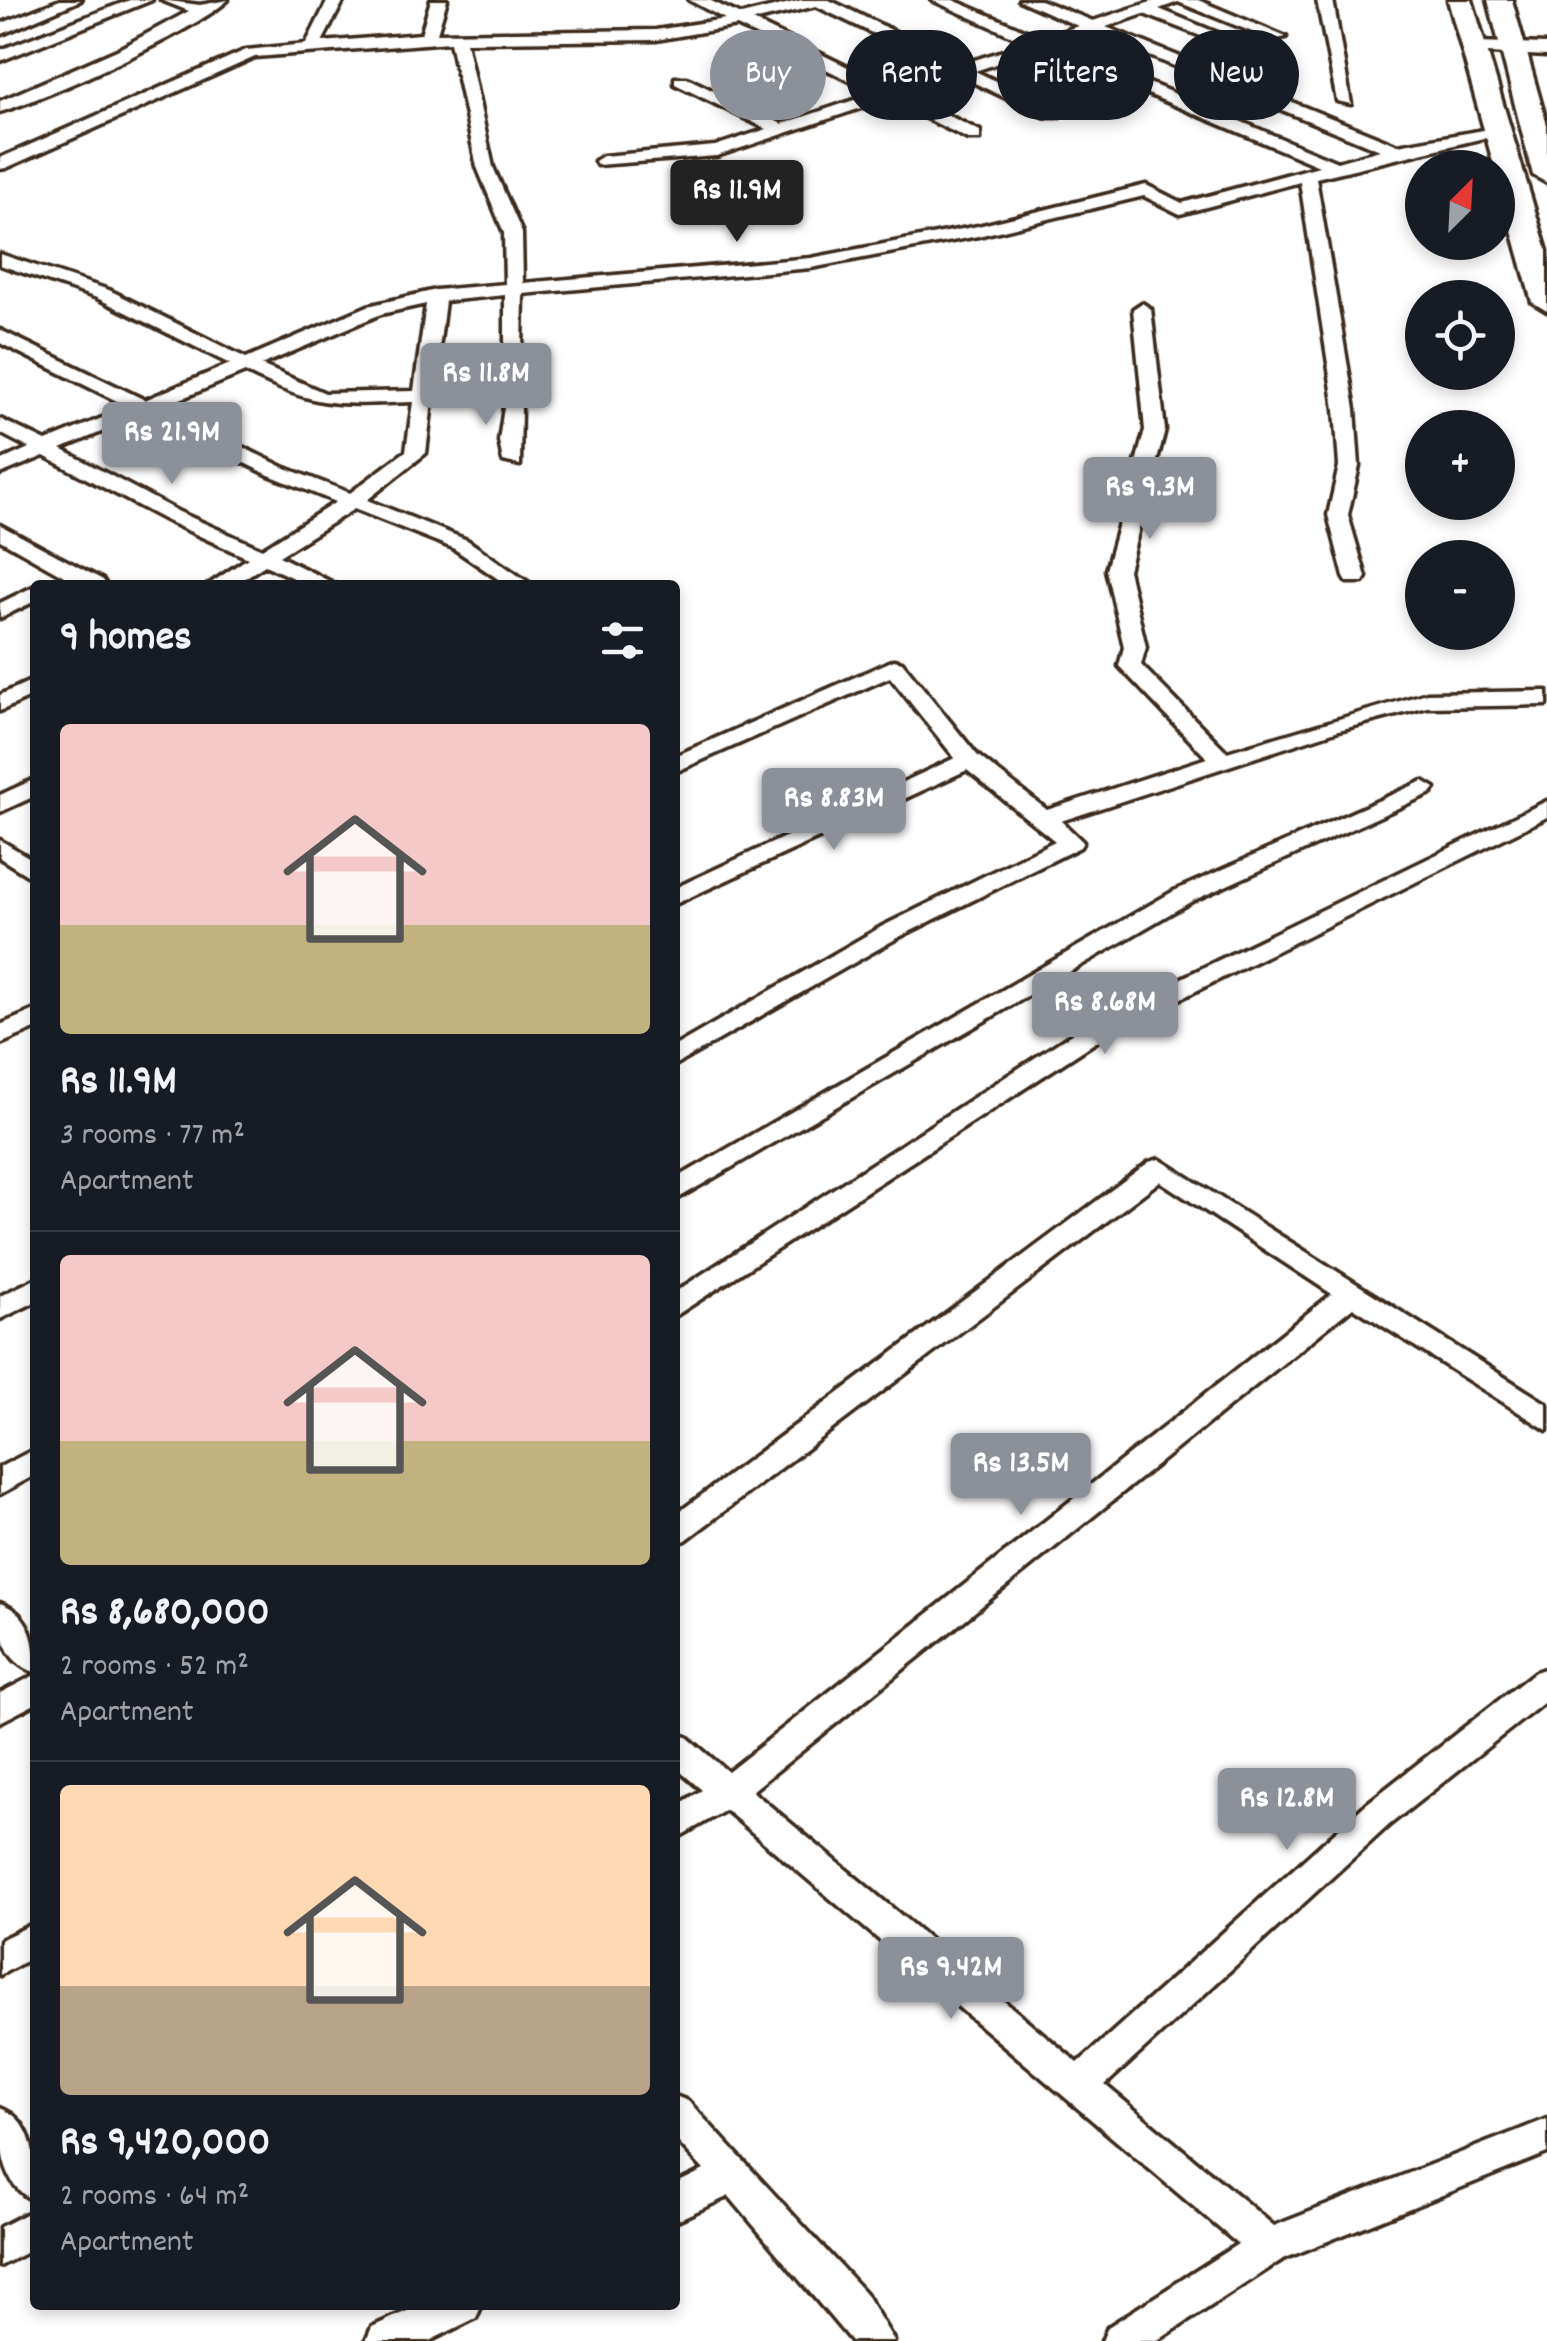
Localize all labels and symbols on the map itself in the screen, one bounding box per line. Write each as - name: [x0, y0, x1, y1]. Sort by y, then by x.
- north arrow: [1405, 150, 1515, 260]
- pin: Rs 11.9M: [634, 160, 840, 245]
- pin: Rs 11.8M: [383, 343, 589, 428]
- pin: Rs 21.9M: [69, 402, 275, 487]
- pin: Rs 9.3M: [1058, 457, 1242, 542]
- pin: Rs 8.83M: [731, 768, 937, 853]
- pin: Rs 8.68M: [1002, 972, 1208, 1057]
- pin: Rs 13.5M: [918, 1433, 1124, 1518]
- pin: Rs 12.8M: [1184, 1768, 1390, 1853]
- pin: Rs 9.42M: [848, 1937, 1054, 2022]

